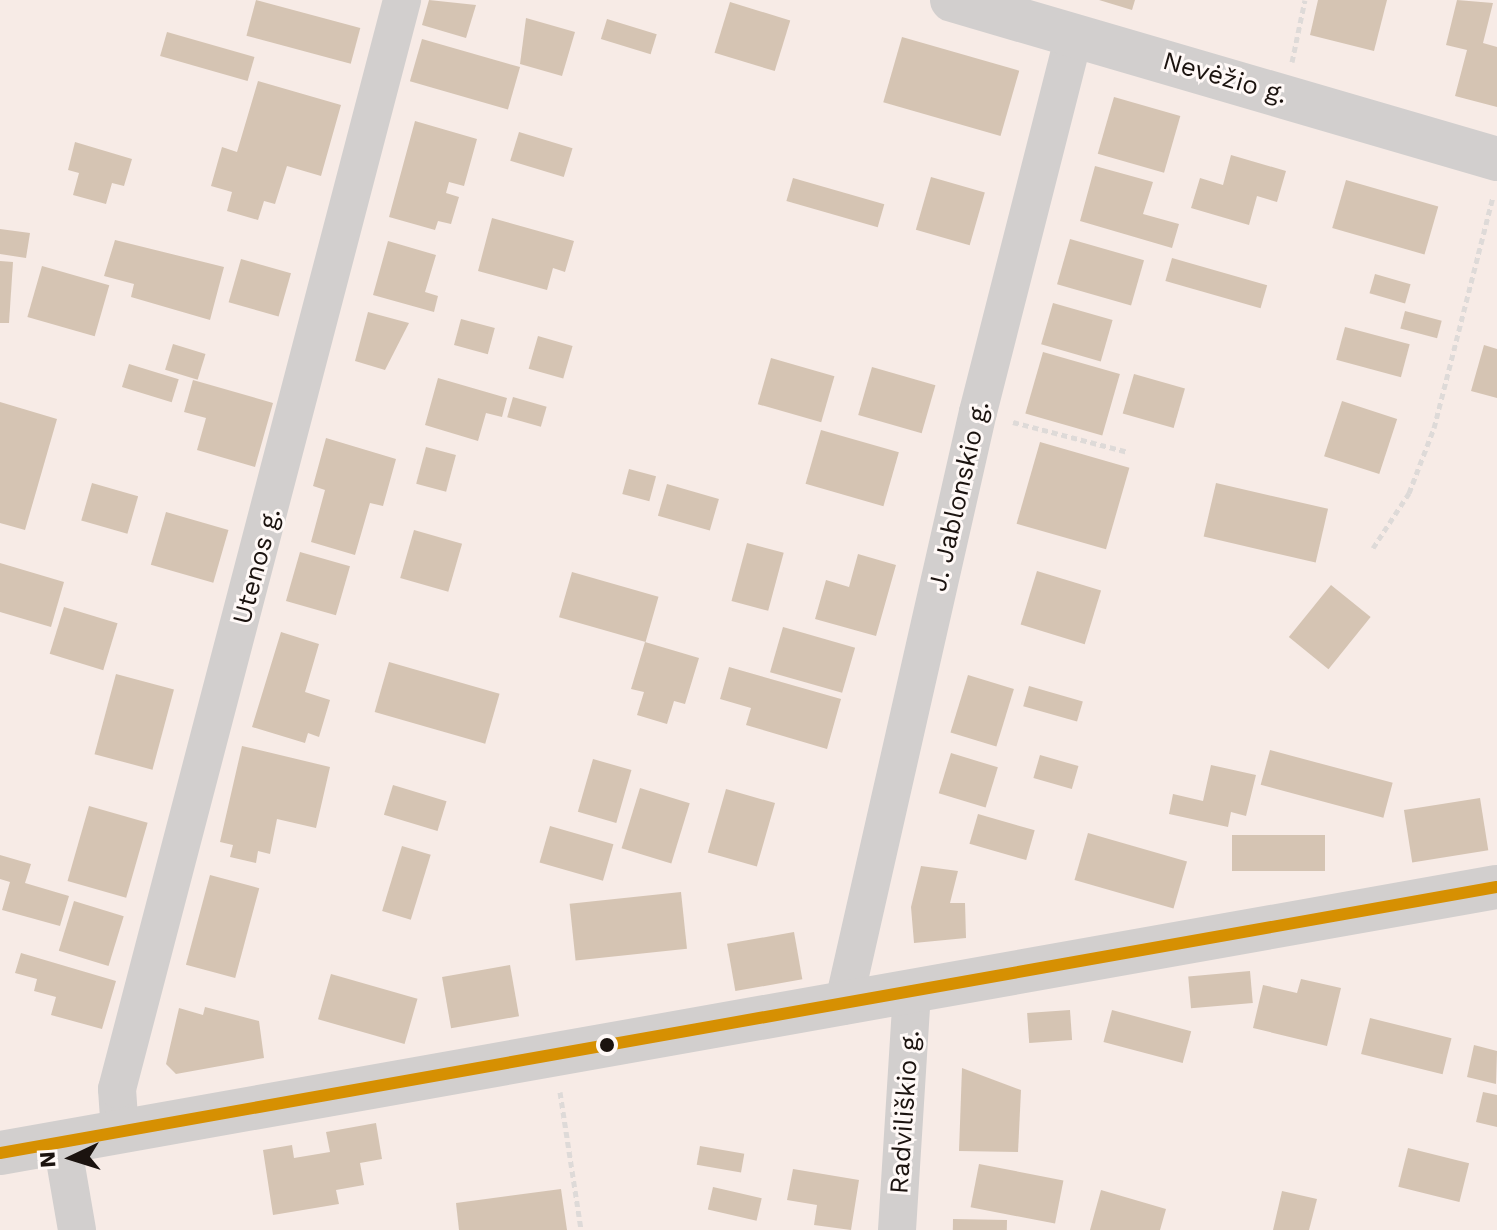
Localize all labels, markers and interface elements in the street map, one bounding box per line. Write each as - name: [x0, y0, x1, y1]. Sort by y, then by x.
- street label: Nevėžio g.: [1159, 45, 1291, 111]
- street label: J. Jablonskio g.: [922, 397, 996, 595]
- street label: Utenos g.: [226, 504, 288, 628]
- street label: Radviliškio g.: [884, 1029, 926, 1195]
- unlabelled marker: [599, 1037, 615, 1053]
- north arrow: [32, 1118, 112, 1198]
- text: N: [35, 1151, 61, 1169]

